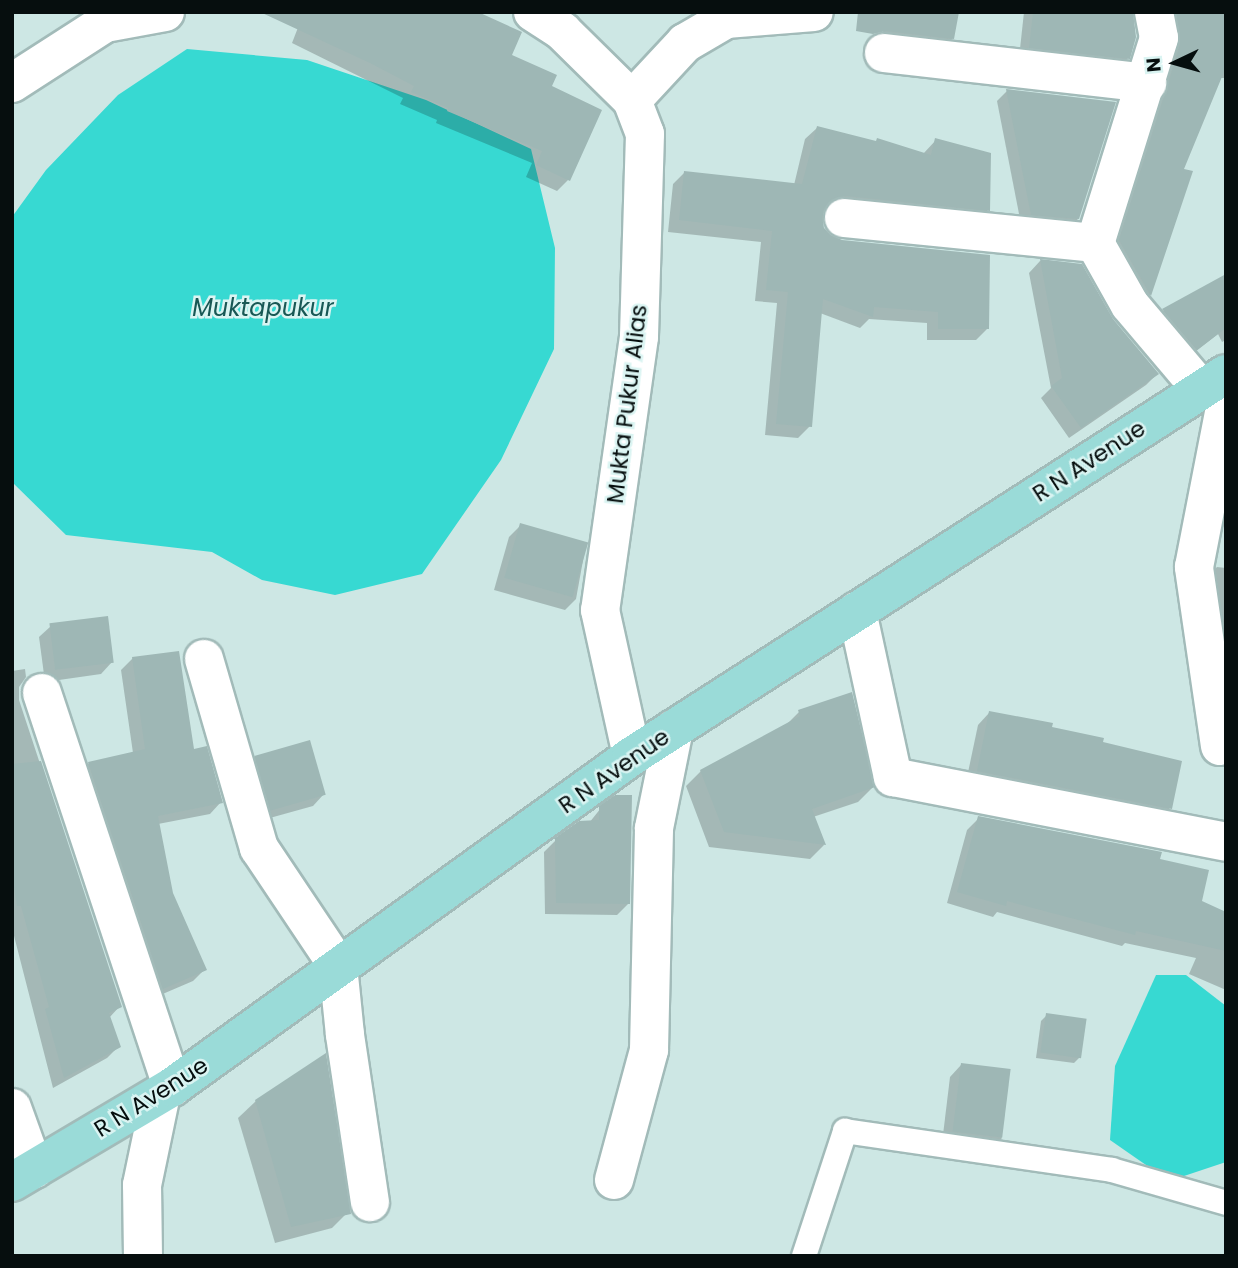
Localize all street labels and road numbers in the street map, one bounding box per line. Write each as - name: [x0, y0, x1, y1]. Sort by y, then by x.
- street label: Mukta Pukur Alias: [601, 303, 653, 505]
- street label: R N Avenue: [1027, 414, 1151, 508]
- street label: R N Avenue: [553, 723, 675, 819]
- street label: R N Avenue: [89, 1051, 213, 1143]

